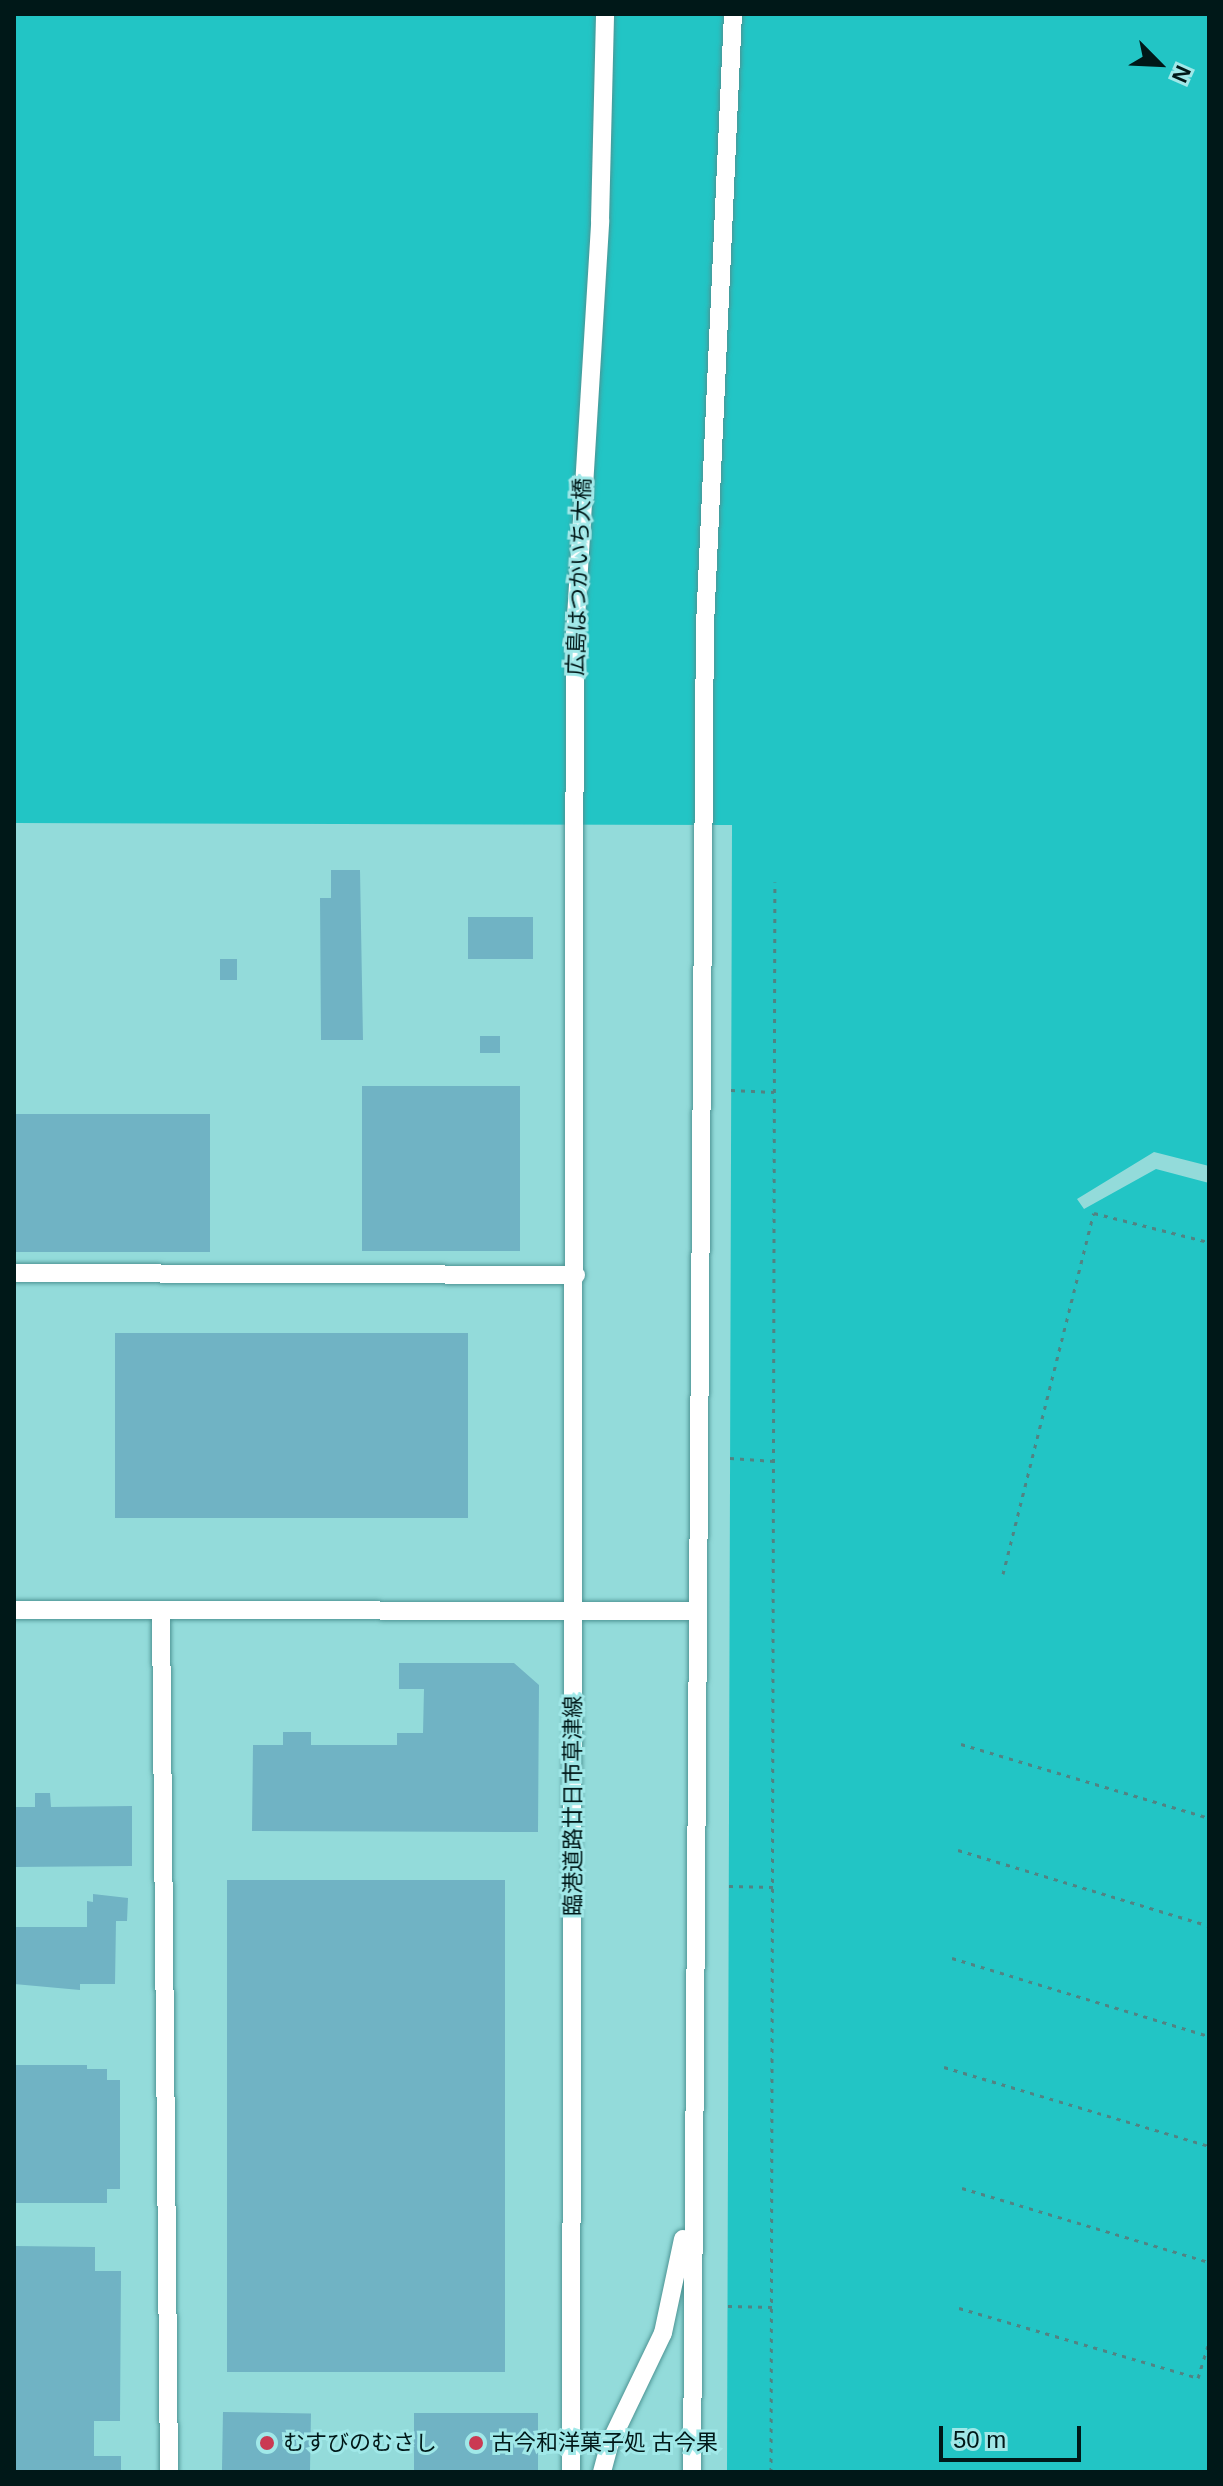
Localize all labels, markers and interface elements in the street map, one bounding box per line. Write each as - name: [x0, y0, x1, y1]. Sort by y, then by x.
- north arrow: [1119, 24, 1199, 104]
- text: N: [1167, 62, 1196, 86]
- street label: 広島はつかいち大橋: [562, 478, 596, 676]
- street label: 臨港道路廿日市草津線: [560, 1696, 586, 1916]
- scale bar: [943, 2410, 1085, 2460]
- text: 50 m: [953, 2426, 1006, 2453]
- place label: むすびのむさし: [283, 2430, 437, 2456]
- place label: 古今和洋菓子処 古今果: [492, 2430, 718, 2456]
- marker: むすびのむさし: [258, 2434, 276, 2452]
- marker: 古今和洋菓子処 古今果: [467, 2434, 485, 2452]

